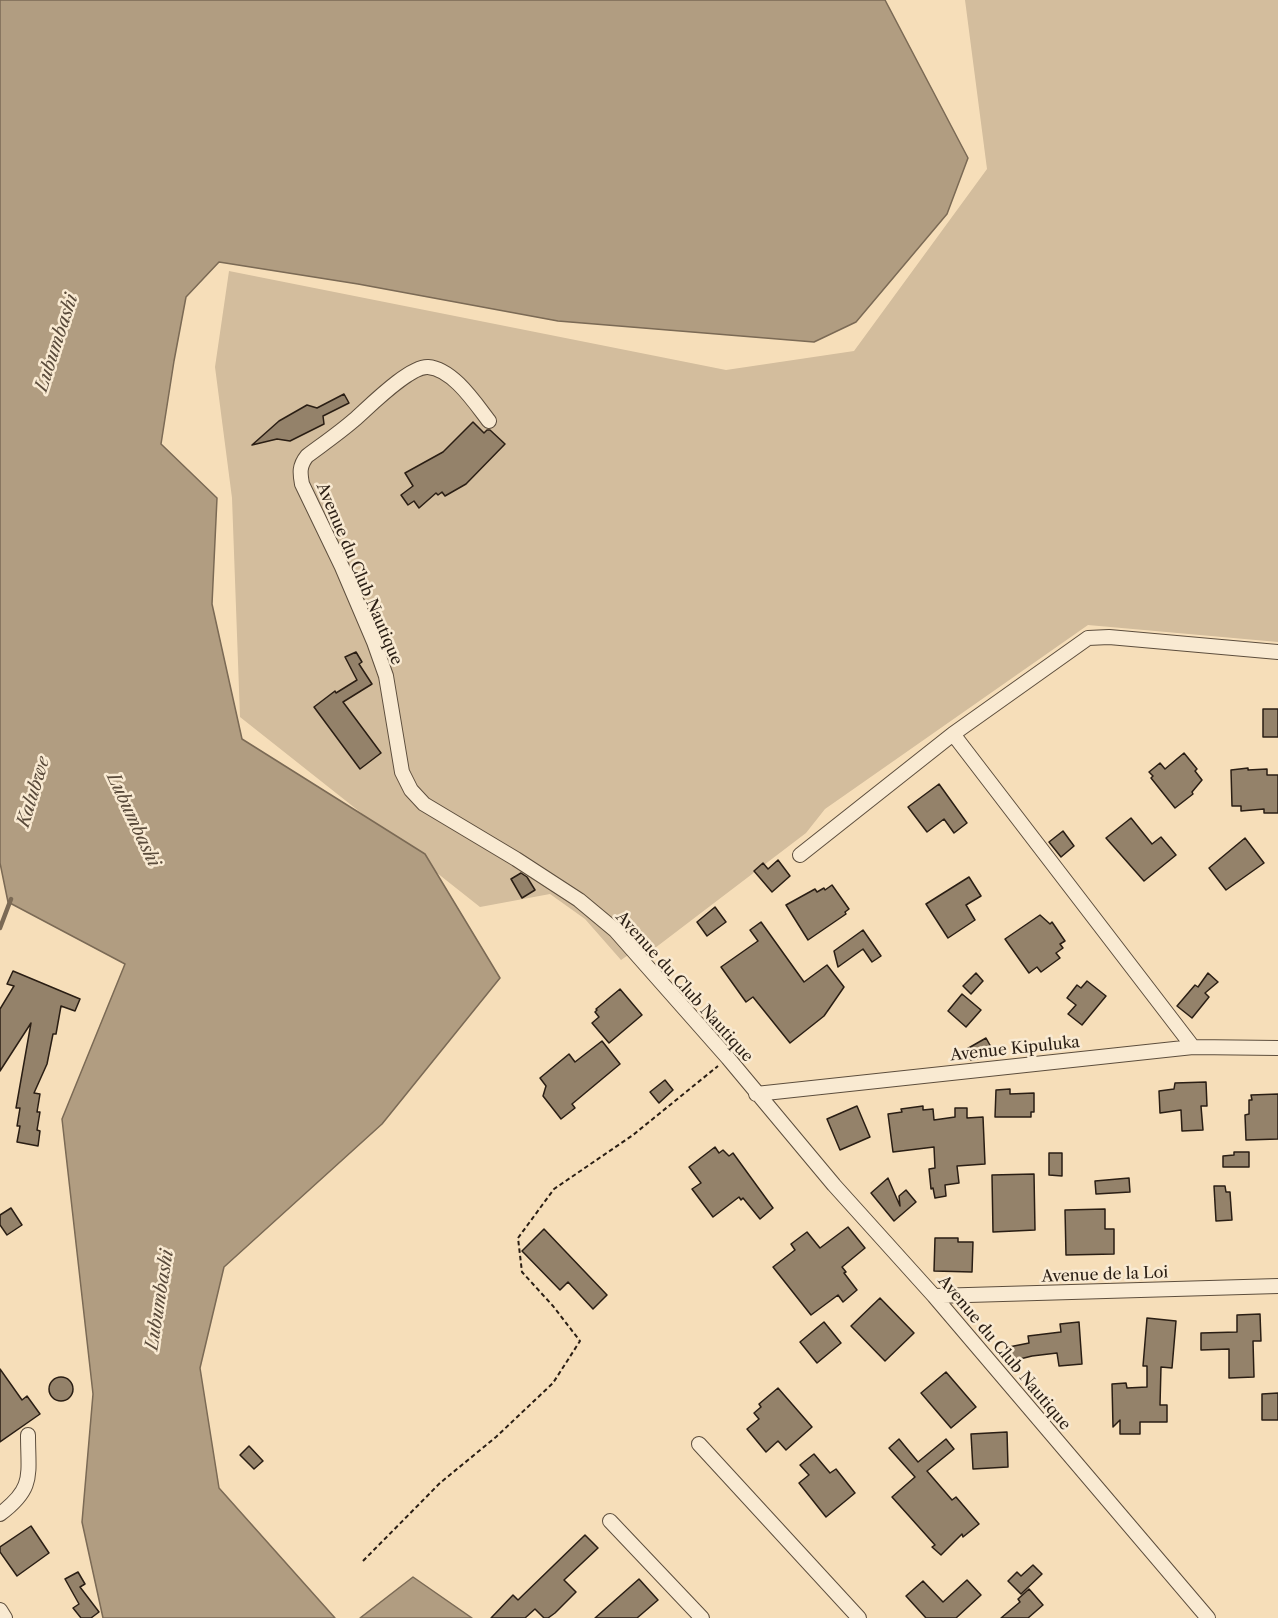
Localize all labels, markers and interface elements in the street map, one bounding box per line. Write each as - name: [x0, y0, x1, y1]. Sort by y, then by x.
- water label: Lubumbashi: [31, 291, 83, 395]
- street label: Avenue du Club Nautique: [312, 480, 406, 668]
- water label: Kalubwe: [13, 754, 55, 830]
- water label: Lubumbashi: [102, 769, 164, 871]
- street label: Avenue du Club Nautique: [611, 908, 757, 1066]
- street label: Avenue Kipuluka: [949, 1033, 1081, 1065]
- water label: Lubumbashi: [141, 1248, 179, 1352]
- street label: Avenue de la Loi: [1041, 1263, 1169, 1287]
- street label: Avenue du Club Nautique: [934, 1272, 1074, 1434]

